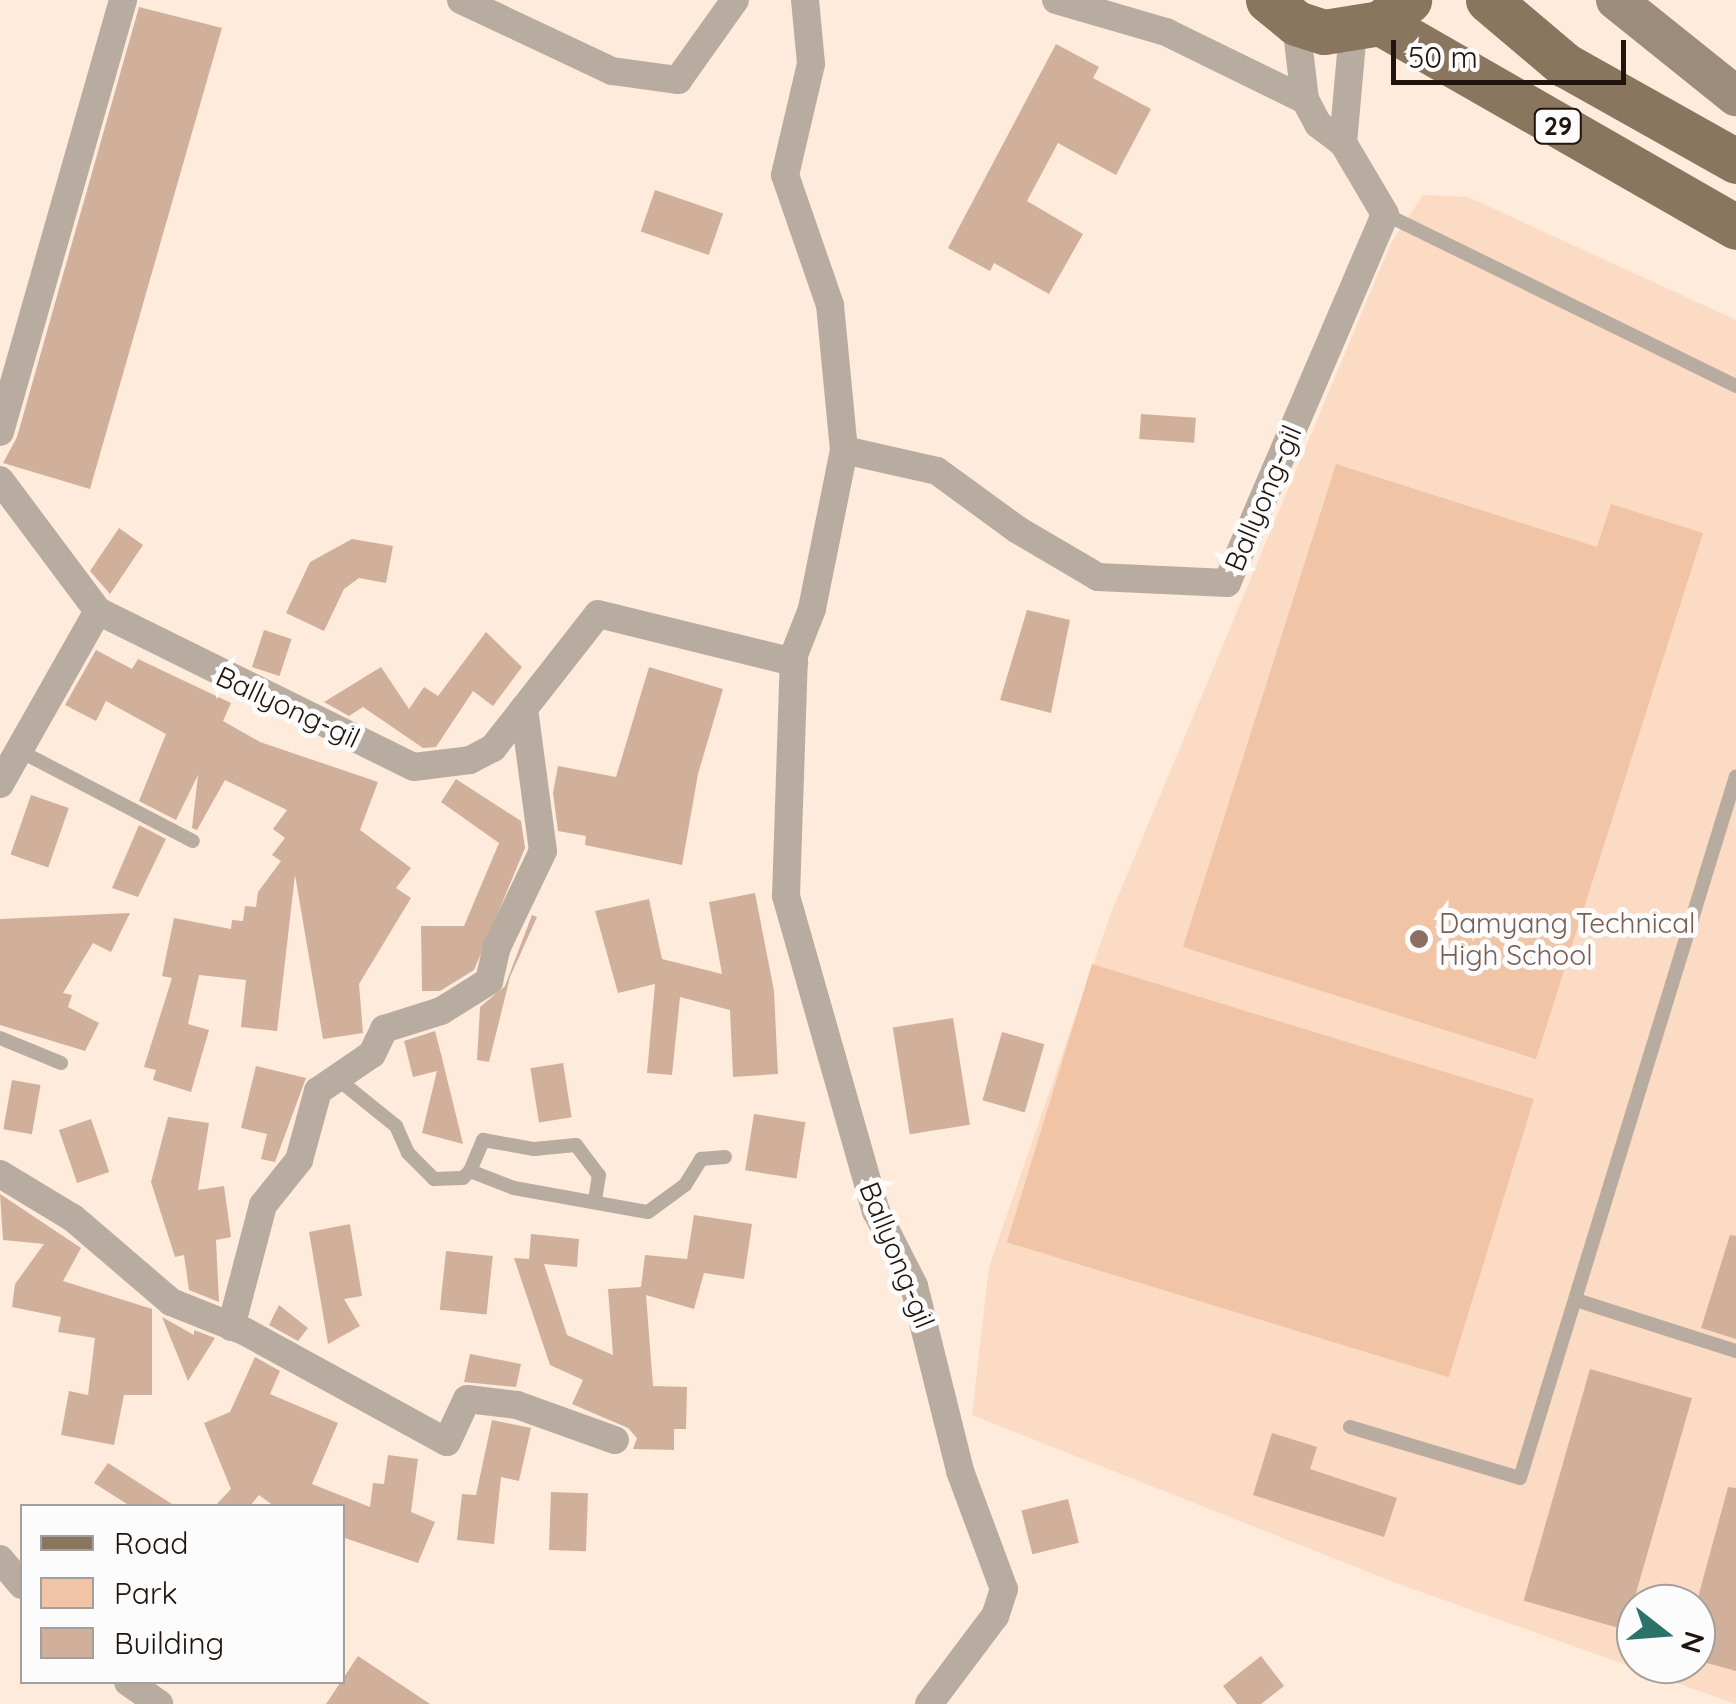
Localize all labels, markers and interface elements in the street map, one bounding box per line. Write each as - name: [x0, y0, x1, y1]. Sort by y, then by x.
- scale bar: [1396, 20, 1631, 82]
- text: 50 m: [1408, 38, 1478, 76]
- road number: 29: [1533, 106, 1583, 146]
- street label: Ballyong-gil: [1217, 420, 1309, 576]
- street label: Ballyong-gil: [211, 659, 365, 755]
- place label: Damyang Technical High School: [1439, 906, 1696, 972]
- marker: Damyang Technical High School: [1408, 928, 1430, 950]
- street label: Ballyong-gil: [852, 1177, 942, 1333]
- legend: [20, 1504, 345, 1684]
- text: Road: [114, 1524, 188, 1562]
- text: Park: [114, 1574, 178, 1612]
- north arrow: [1616, 1584, 1716, 1684]
- text: Building: [114, 1624, 224, 1662]
- text: N: [1674, 1627, 1713, 1657]

